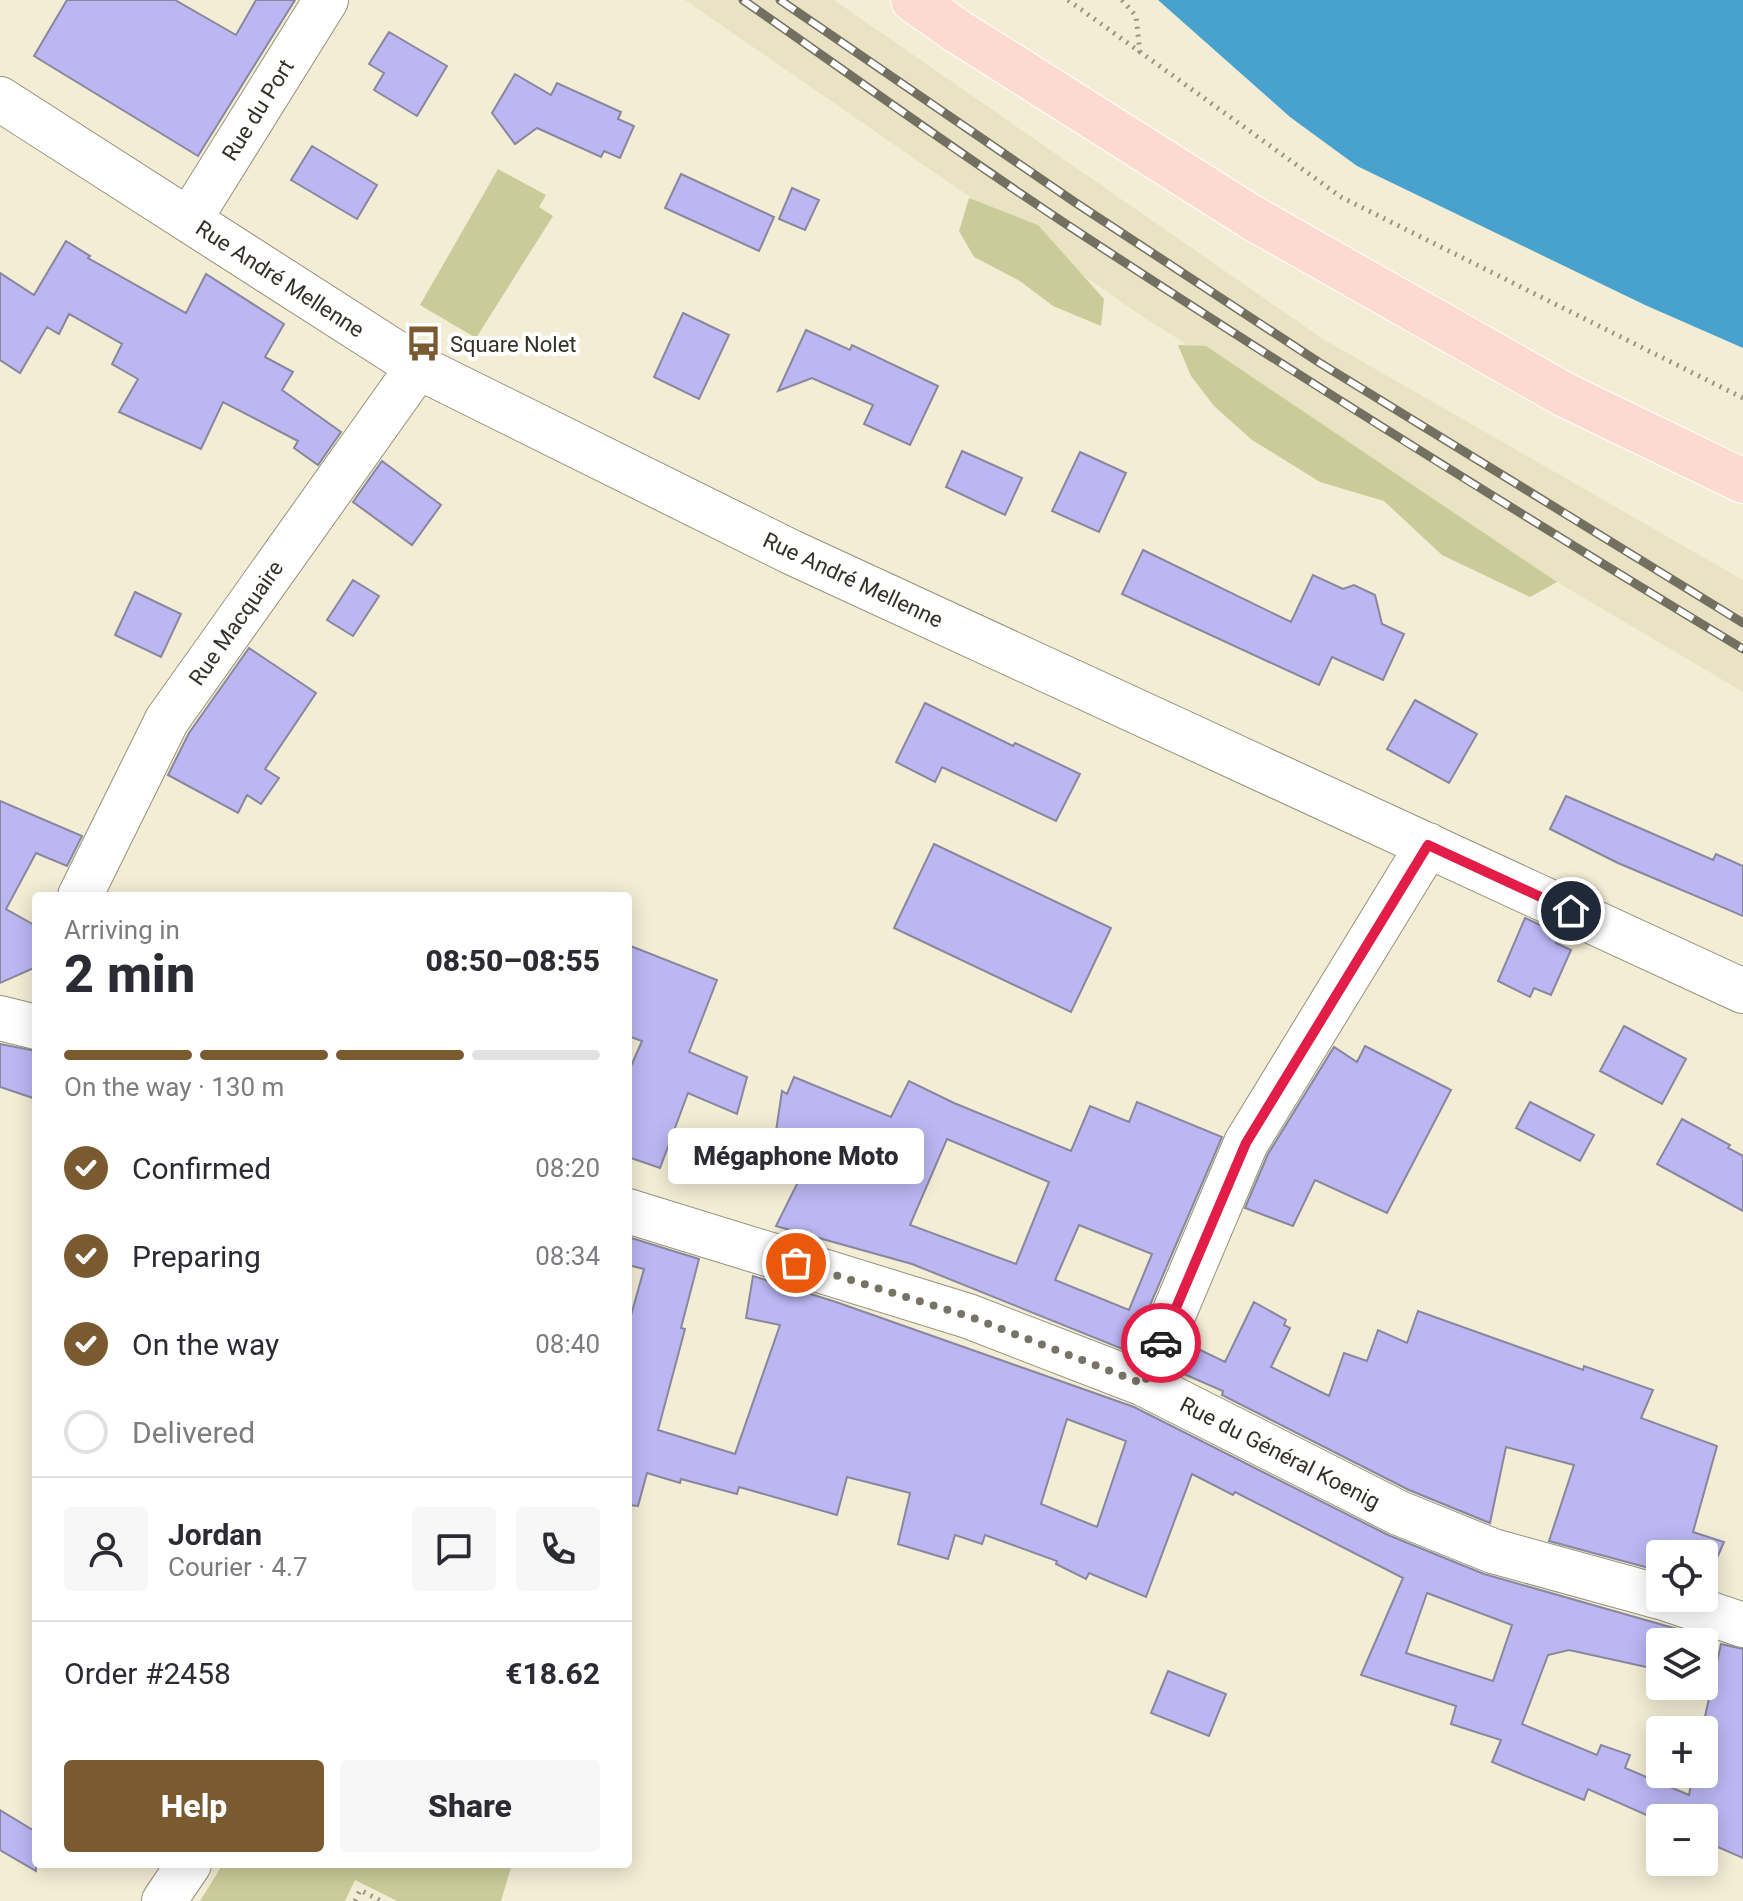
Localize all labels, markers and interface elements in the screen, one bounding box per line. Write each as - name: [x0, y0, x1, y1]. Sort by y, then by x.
- street label: Rue du Port: [217, 55, 299, 165]
- street label: Rue André Mellenne: [191, 215, 369, 343]
- bus stop icon: Square Nolet: [405, 325, 443, 363]
- place label: Square Nolet: [450, 332, 577, 357]
- street label: Rue André Mellenne: [759, 527, 947, 633]
- street label: Rue Macquaire: [184, 556, 288, 690]
- pin: [1537, 877, 1605, 945]
- icon: home: [1549, 889, 1593, 933]
- text: Arriving in: [64, 915, 180, 945]
- text: 08:50–08:55: [425, 943, 600, 978]
- text: 2 min: [64, 944, 195, 1005]
- text: On the way · 130 m: [64, 1072, 284, 1102]
- callout: Mégaphone Moto: [668, 1127, 924, 1183]
- text: Mégaphone Moto: [693, 1141, 899, 1171]
- icon: check: [64, 1146, 108, 1190]
- text: Confirmed: [132, 1151, 271, 1186]
- text: 08:20: [535, 1153, 600, 1183]
- pin: [762, 1229, 830, 1297]
- icon: check: [64, 1234, 108, 1278]
- text: Preparing: [132, 1239, 261, 1274]
- text: 08:34: [535, 1241, 600, 1271]
- icon: bag: [774, 1241, 818, 1285]
- courier: [1121, 1303, 1201, 1383]
- icon: car: [1139, 1321, 1183, 1365]
- icon: check: [64, 1322, 108, 1366]
- text: On the way: [132, 1327, 279, 1362]
- text: 08:40: [535, 1329, 600, 1359]
- street label: Rue du Général Koenig: [1176, 1392, 1384, 1514]
- text: Delivered: [132, 1415, 255, 1450]
- button: person: [64, 1507, 148, 1591]
- button: chat: [412, 1507, 496, 1591]
- button: phone: [516, 1507, 600, 1591]
- text: Jordan: [168, 1517, 262, 1552]
- map controls: [1646, 1540, 1718, 1876]
- button: locate: [1646, 1540, 1718, 1612]
- text: Courier · 4.7: [168, 1552, 308, 1582]
- button: layers: [1646, 1628, 1718, 1700]
- text: Order #2458: [64, 1656, 231, 1691]
- text: €18.62: [505, 1656, 600, 1691]
- button: +: [1646, 1716, 1718, 1788]
- button: Help: [64, 1760, 324, 1852]
- button: Share: [340, 1760, 600, 1852]
- button: −: [1646, 1804, 1718, 1876]

